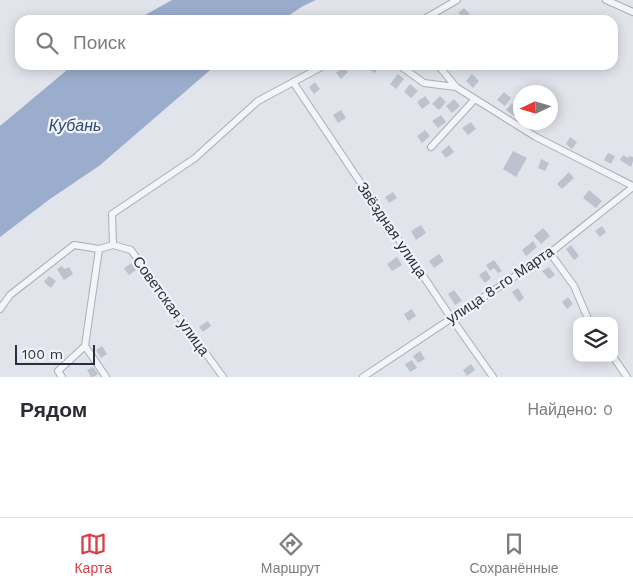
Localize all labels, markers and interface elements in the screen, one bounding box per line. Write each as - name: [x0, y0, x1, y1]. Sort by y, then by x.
- search box: [15, 15, 618, 70]
- icon: search: [33, 29, 61, 57]
- text: Поиск: [73, 31, 126, 54]
- north arrow: [513, 85, 558, 130]
- water label: Кубань: [49, 116, 101, 135]
- street label: Звёздная улица: [353, 179, 431, 282]
- street label: улица 8-го Марта: [443, 242, 558, 328]
- street label: Советская улица: [129, 253, 214, 360]
- map controls: [573, 317, 618, 362]
- button: layers: [573, 317, 618, 362]
- scale bar: [15, 342, 95, 365]
- text: 100 m: [22, 346, 63, 362]
- text: Рядом: [20, 397, 87, 422]
- text: Найдено: 0: [527, 400, 613, 419]
- tab: Карта: [74, 530, 112, 576]
- tab: Маршрут: [261, 530, 321, 576]
- tab: Сохранённые: [469, 530, 559, 576]

